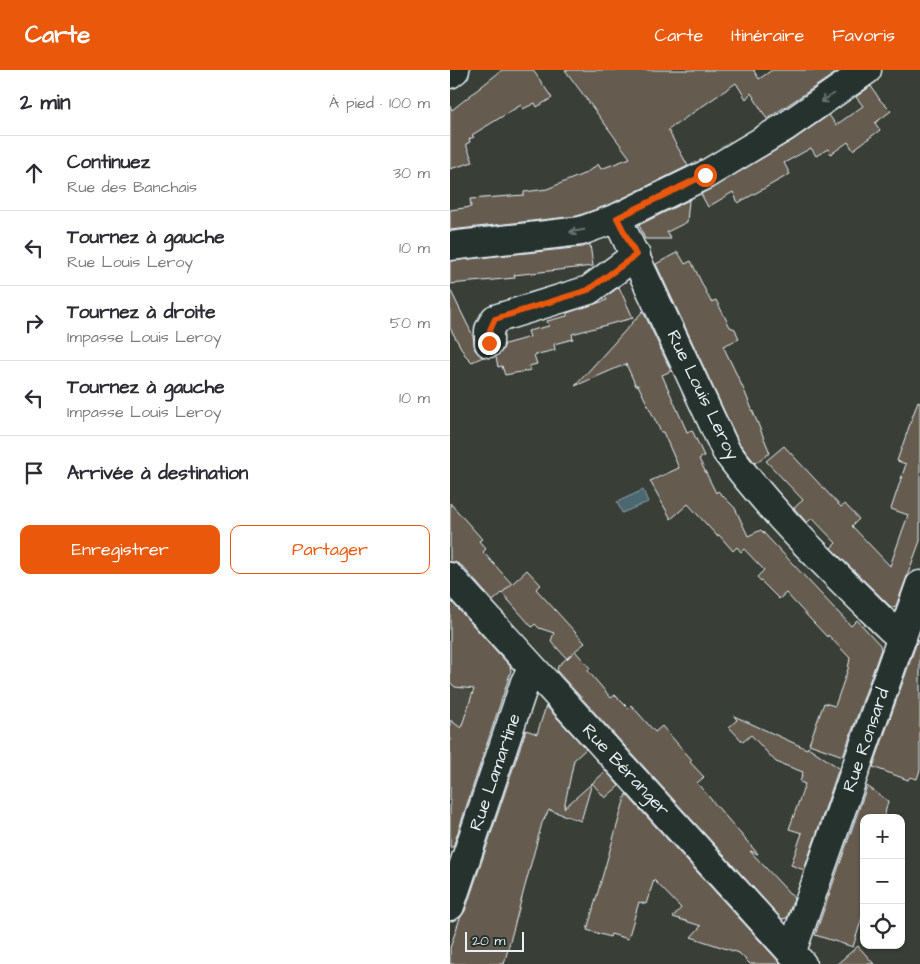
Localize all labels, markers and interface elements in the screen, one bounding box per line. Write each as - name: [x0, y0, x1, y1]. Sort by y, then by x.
- text: Carte: [25, 18, 90, 52]
- text: Carte: [654, 23, 703, 48]
- text: Itinéraire: [731, 23, 804, 48]
- text: Favoris: [832, 23, 895, 48]
- text: 2 min: [20, 88, 70, 117]
- text: À pied · 100 m: [329, 92, 430, 114]
- one-way arrow: [820, 93, 834, 103]
- text: Continuez: [67, 149, 150, 176]
- icon: ahead: [20, 159, 48, 187]
- text: 30 m: [393, 162, 430, 184]
- route start: [694, 164, 717, 187]
- text: Rue des Banchais: [67, 176, 197, 198]
- text: Tournez à gauche: [67, 224, 225, 251]
- one-way arrow: [569, 226, 585, 236]
- icon: left: [20, 234, 48, 262]
- text: 10 m: [399, 237, 430, 259]
- text: Rue Louis Leroy: [67, 251, 193, 273]
- text: Tournez à droite: [67, 299, 215, 326]
- icon: right: [20, 309, 48, 337]
- text: 50 m: [390, 312, 430, 334]
- text: Impasse Louis Leroy: [67, 326, 221, 348]
- street label: Rue Louis Leroy: [660, 326, 745, 465]
- route end: [478, 332, 501, 355]
- text: Tournez à gauche: [67, 374, 225, 401]
- icon: left: [20, 384, 48, 412]
- text: 10 m: [399, 387, 430, 409]
- text: Impasse Louis Leroy: [67, 401, 221, 423]
- icon: arrive: [20, 459, 48, 487]
- text: Arrivée à destination: [67, 460, 248, 487]
- button: Enregistrer: [20, 525, 220, 574]
- button: Partager: [230, 525, 430, 574]
- street label: Rue Ronsard: [837, 685, 895, 795]
- street label: Rue Lamartine: [463, 710, 527, 834]
- street label: Rue Béranger: [576, 718, 676, 823]
- map controls: [860, 814, 905, 949]
- button: +: [860, 814, 905, 859]
- button: −: [860, 859, 905, 904]
- button: locate: [860, 904, 905, 949]
- scale bar: [465, 929, 524, 952]
- text: 20 m: [472, 931, 505, 951]

